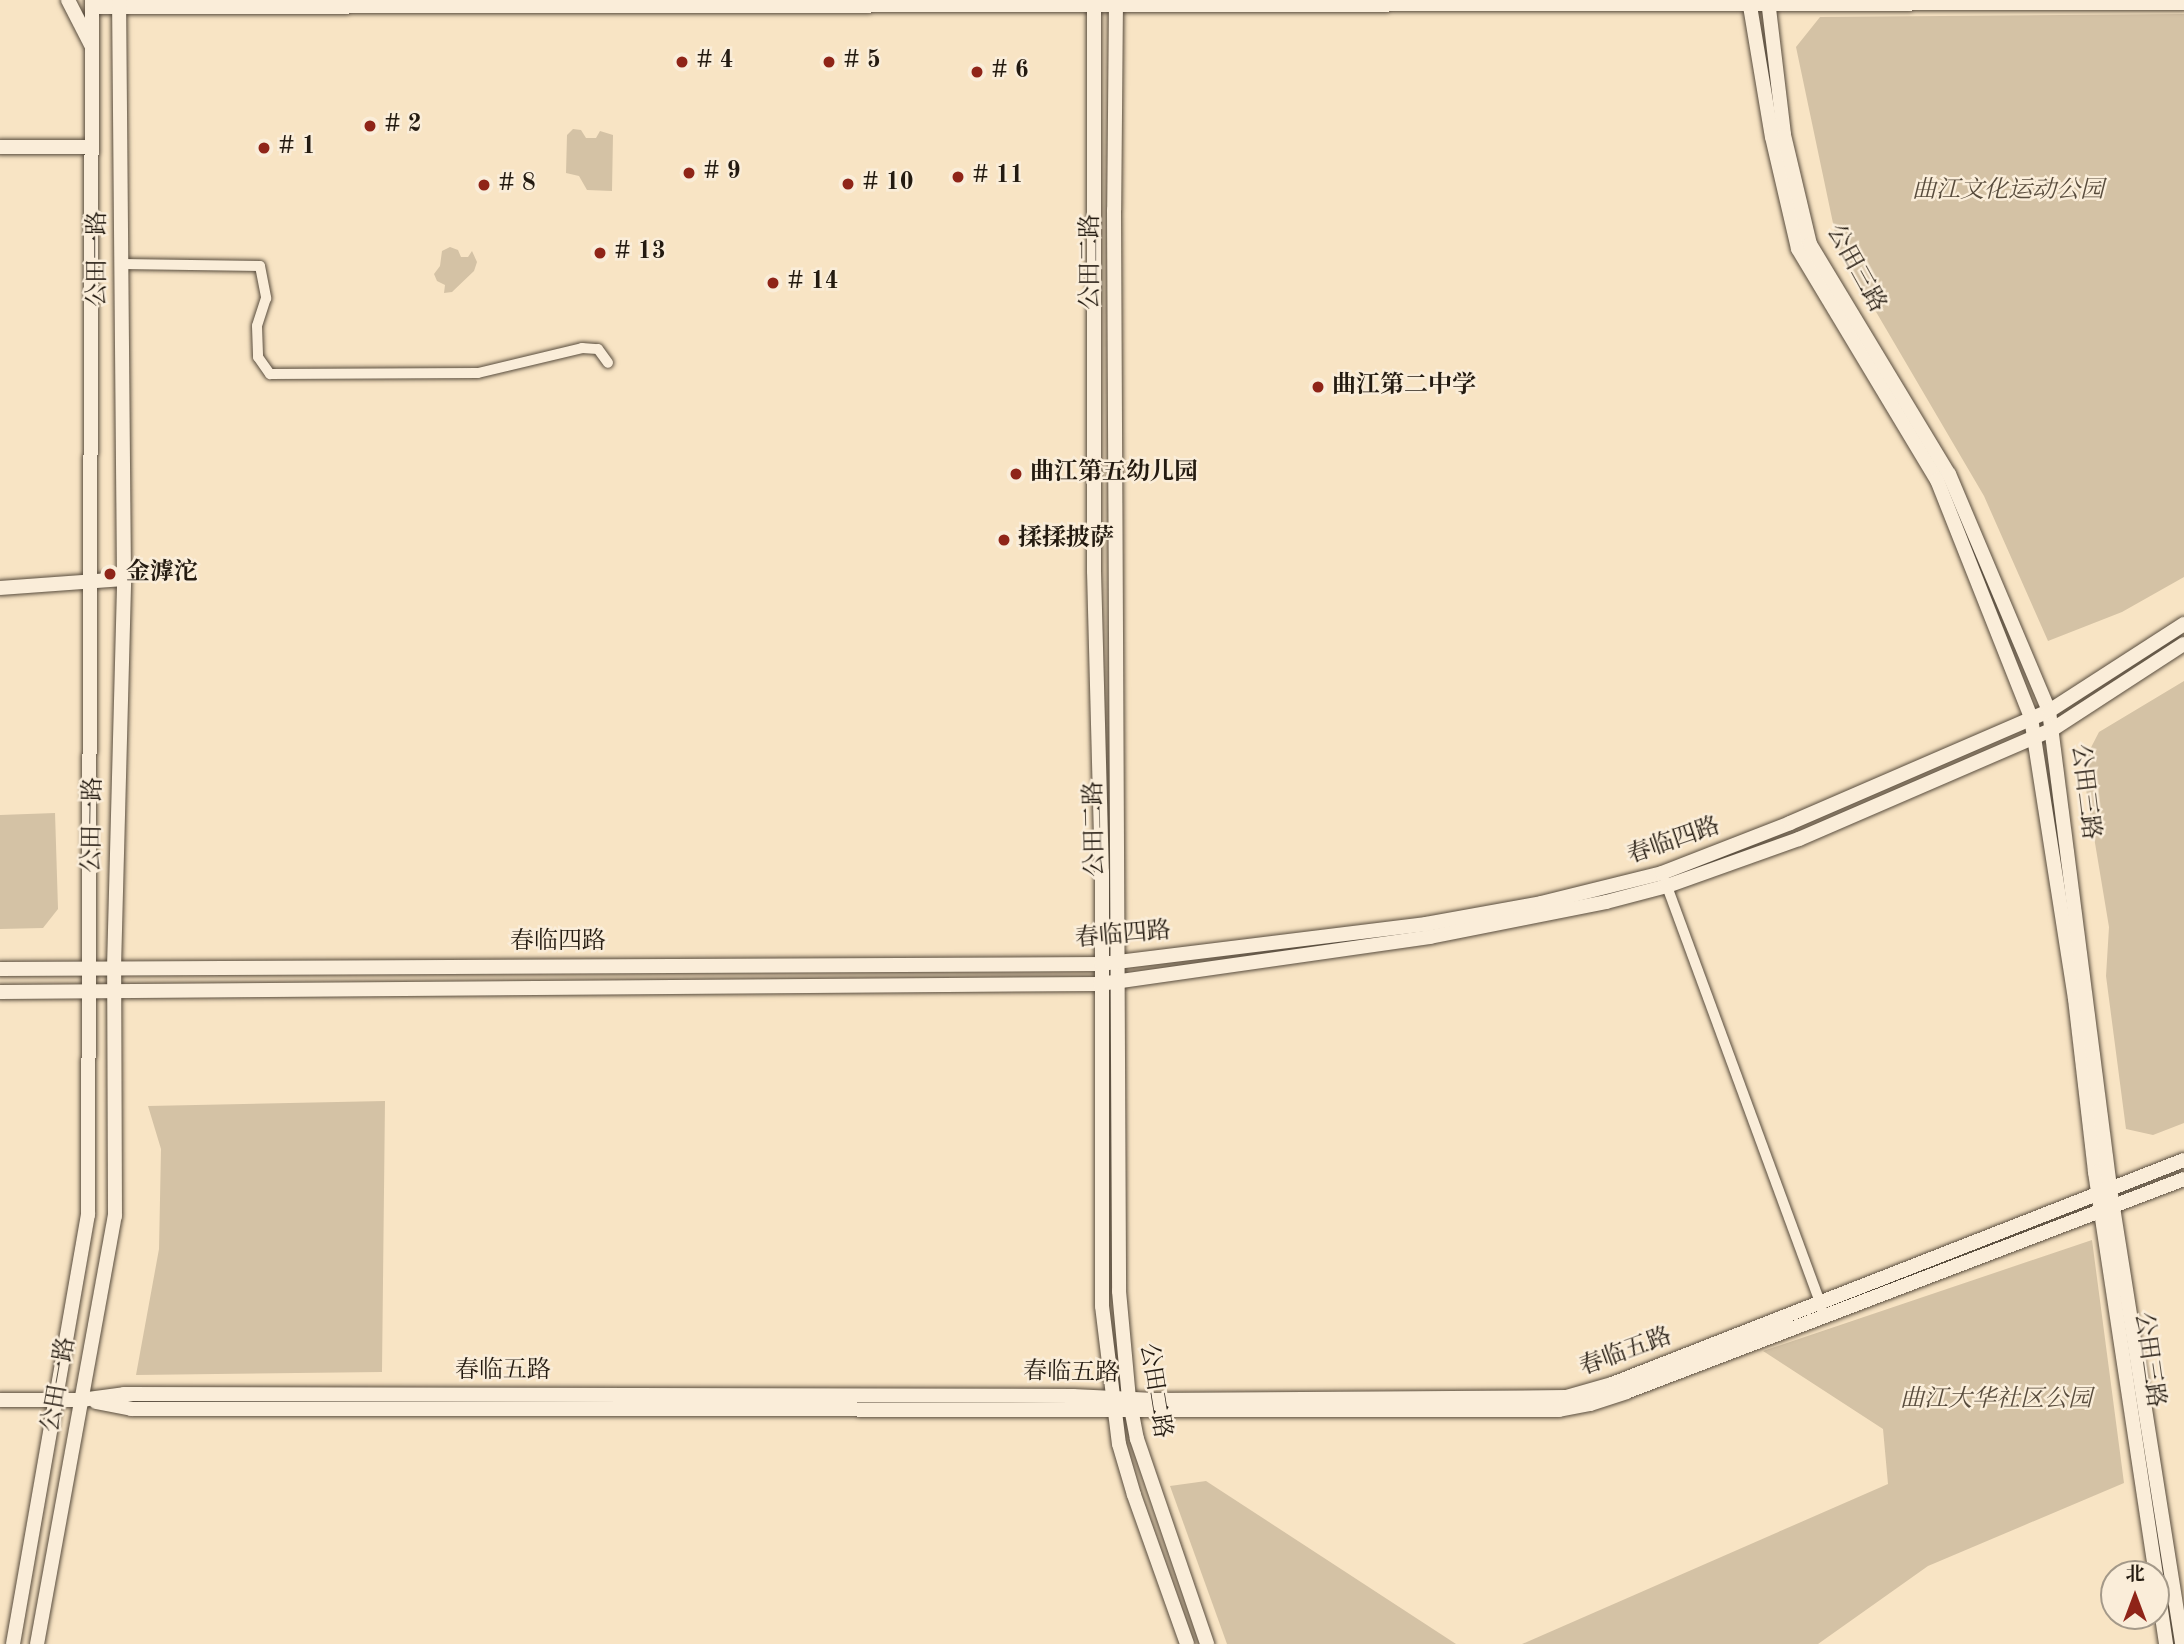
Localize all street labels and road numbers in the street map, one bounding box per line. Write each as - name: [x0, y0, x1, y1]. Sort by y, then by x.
- street label: 公田一路: [85, 211, 113, 307]
- street label: 公田二路: [1078, 214, 1106, 310]
- street label: 公田三路: [1819, 220, 1891, 318]
- street label: 公田三路: [2064, 743, 2104, 841]
- street label: 公田一路: [79, 777, 109, 873]
- street label: 公田二路: [1081, 781, 1111, 877]
- street label: 春临四路: [1624, 813, 1724, 871]
- street label: 春临四路: [1074, 917, 1172, 955]
- street label: 春临四路: [510, 929, 606, 957]
- street label: 公田三路: [2127, 1310, 2169, 1410]
- street label: 春临五路: [1576, 1323, 1676, 1383]
- street label: 公田一路: [37, 1335, 83, 1435]
- street label: 公田二路: [1132, 1341, 1176, 1441]
- street label: 春临五路: [455, 1358, 551, 1386]
- street label: 春临五路: [1023, 1359, 1119, 1389]

